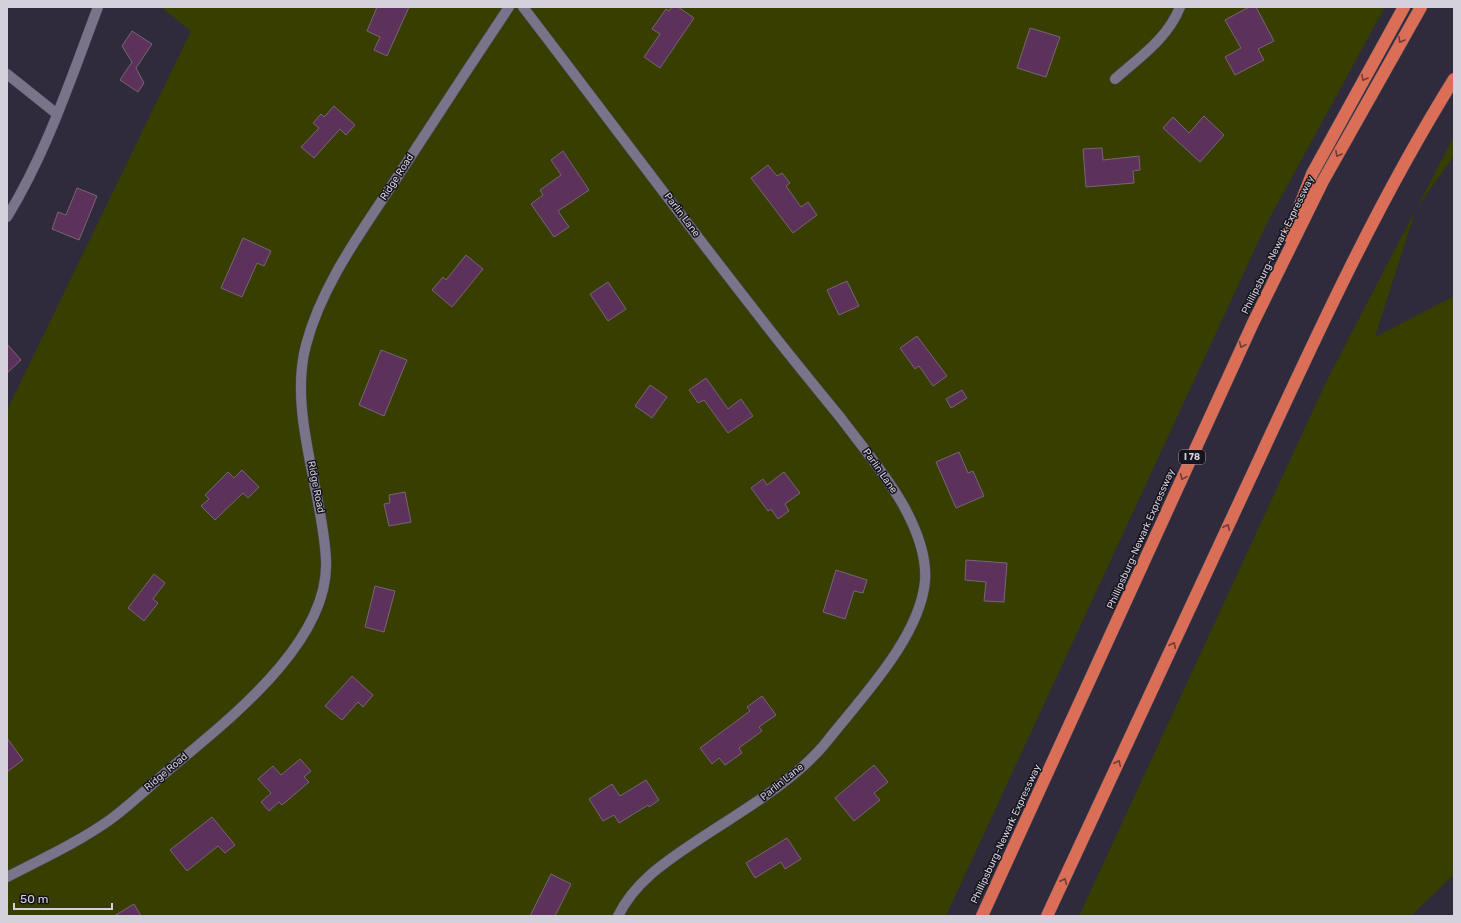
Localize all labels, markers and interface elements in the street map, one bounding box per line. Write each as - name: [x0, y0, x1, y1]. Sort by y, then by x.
- one-way arrow: [1398, 36, 1406, 44]
- one-way arrow: [1361, 73, 1369, 81]
- one-way arrow: [1335, 150, 1342, 157]
- street label: Ridge Road: [378, 152, 416, 202]
- street label: Phillipsburg-Newark Expressway: [1239, 173, 1317, 316]
- street label: Parlin Lane: [662, 191, 703, 240]
- one-way arrow: [1239, 341, 1247, 349]
- street label: Parlin Lane: [860, 446, 900, 496]
- road number: I 78: [1179, 450, 1205, 464]
- street label: Ridge Road: [305, 460, 327, 514]
- street label: Phillipsburg-Newark Expressway: [1105, 467, 1178, 611]
- one-way arrow: [1180, 472, 1188, 480]
- one-way arrow: [1223, 523, 1231, 530]
- one-way arrow: [1168, 641, 1176, 649]
- street label: Ridge Road: [142, 750, 190, 794]
- one-way arrow: [1113, 759, 1121, 767]
- street label: Parlin Lane: [758, 761, 806, 803]
- street label: Phillipsburg-Newark Expressway: [968, 762, 1044, 906]
- one-way arrow: [1059, 877, 1067, 884]
- scale bar: [14, 885, 112, 911]
- text: 50 m: [20, 892, 48, 906]

